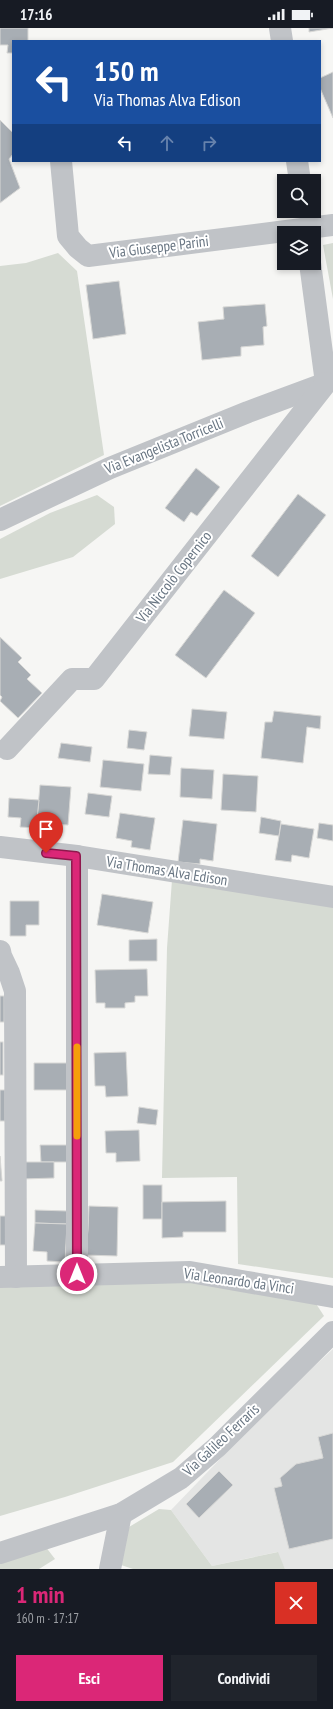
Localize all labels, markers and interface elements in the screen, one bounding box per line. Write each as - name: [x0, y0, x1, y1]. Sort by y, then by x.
- text: 17:16: [20, 5, 52, 24]
- text: 150 m: [94, 52, 158, 89]
- icon: left: [28, 56, 80, 108]
- text: Via Thomas Alva Edison: [94, 88, 241, 111]
- icon: left: [114, 132, 136, 154]
- icon: ahead: [156, 132, 178, 154]
- icon: right: [198, 132, 220, 154]
- map controls: [277, 174, 321, 270]
- button: search: [277, 174, 321, 218]
- button: layers: [277, 226, 321, 270]
- street label: Via Giuseppe Parini: [107, 231, 210, 262]
- street label: Via Evangelista Torricelli: [101, 413, 226, 478]
- street label: Via Niccolò Copernico: [131, 527, 215, 627]
- pin: [29, 812, 63, 853]
- icon: arrive: [35, 818, 57, 840]
- street label: Via Thomas Alva Edison: [104, 851, 229, 889]
- position arrow: [56, 1253, 98, 1295]
- street label: Via Leonardo da Vinci: [182, 1263, 295, 1298]
- street label: Via Galileo Ferraris: [178, 1399, 263, 1481]
- text: 1 min: [16, 1579, 64, 1610]
- button: close: [275, 1582, 317, 1624]
- text: 160 m · 17:17: [16, 1610, 79, 1627]
- button: Esci: [16, 1655, 163, 1701]
- button: Condividi: [171, 1655, 317, 1701]

